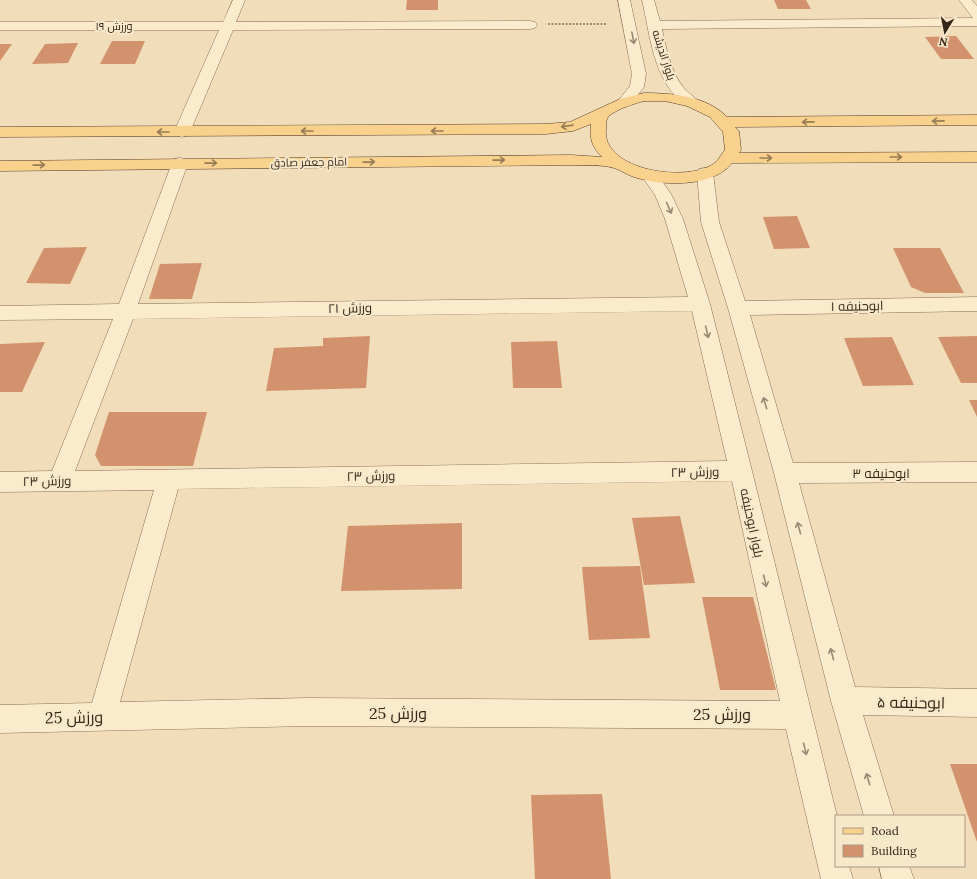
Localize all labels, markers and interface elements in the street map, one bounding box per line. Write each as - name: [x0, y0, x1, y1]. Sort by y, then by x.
- north arrow: [925, 12, 965, 52]
- street label: ورزش ۱۹: [95, 19, 133, 33]
- street label: بلوار اندیشه: [649, 28, 679, 82]
- one-way arrow: [629, 31, 637, 44]
- text: N: [937, 34, 949, 49]
- one-way arrow: [932, 117, 945, 125]
- one-way arrow: [802, 118, 815, 126]
- one-way arrow: [561, 122, 574, 130]
- one-way arrow: [301, 127, 314, 135]
- one-way arrow: [431, 127, 444, 134]
- one-way arrow: [157, 128, 170, 136]
- one-way arrow: [889, 153, 902, 161]
- street label: امام جعفر صادق: [271, 154, 347, 171]
- one-way arrow: [759, 154, 772, 162]
- one-way arrow: [492, 156, 505, 164]
- one-way arrow: [362, 158, 375, 166]
- one-way arrow: [204, 159, 217, 167]
- one-way arrow: [32, 161, 45, 169]
- one-way arrow: [666, 201, 673, 213]
- street label: ابوحنیفه ۱: [831, 297, 883, 315]
- street label: ورزش ۲۱: [328, 299, 372, 317]
- one-way arrow: [703, 325, 711, 338]
- one-way arrow: [761, 396, 768, 409]
- street label: ورزش ۲۳: [670, 463, 720, 481]
- street label: ابوحنیفه ۳: [852, 465, 910, 482]
- street label: ورزش ۲۳: [346, 467, 396, 485]
- street label: ورزش ۲۳: [22, 472, 72, 490]
- street label: بلوار ابوحنیفه: [736, 487, 768, 559]
- one-way arrow: [795, 522, 803, 535]
- one-way arrow: [762, 574, 770, 587]
- one-way arrow: [828, 647, 836, 660]
- street label: ابوحنیفه ۵: [877, 691, 945, 713]
- street label: ورزش 25: [369, 703, 427, 724]
- street label: ورزش 25: [693, 704, 751, 725]
- street label: ورزش 25: [45, 706, 103, 729]
- one-way arrow: [802, 742, 809, 755]
- one-way arrow: [864, 772, 871, 785]
- legend: [835, 815, 965, 867]
- text: Road: [871, 823, 899, 838]
- text: Building: [871, 843, 917, 858]

